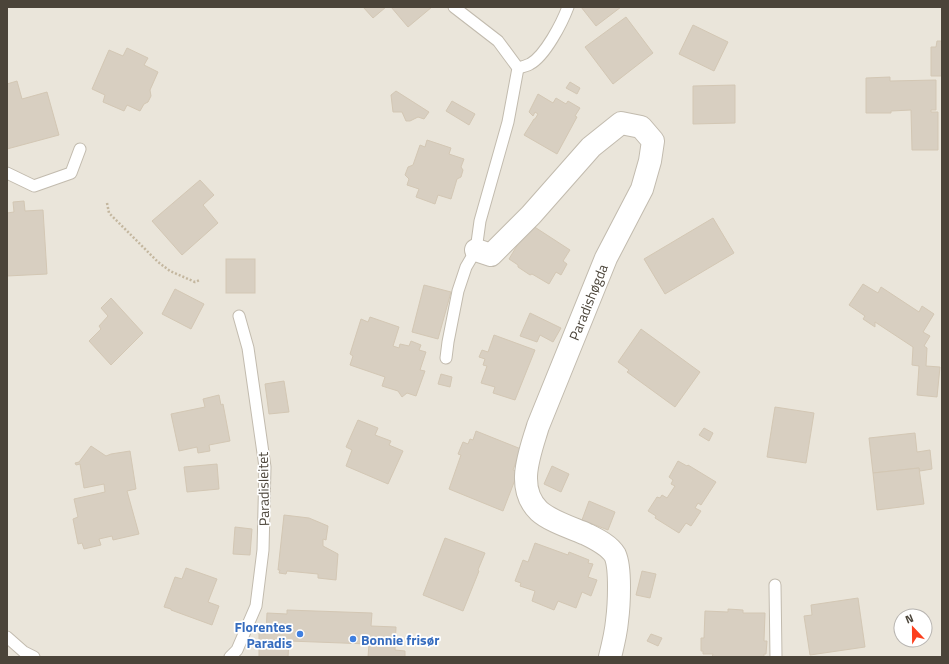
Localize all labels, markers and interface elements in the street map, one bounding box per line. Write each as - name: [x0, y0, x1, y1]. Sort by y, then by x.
- street label: Paradishøgda: [563, 261, 613, 343]
- street label: Paradisleitet: [252, 452, 274, 526]
- north arrow: [893, 608, 933, 648]
- text: N: [903, 610, 916, 628]
- place label: Florentes Paradis: [234, 616, 292, 653]
- marker: Florentes Paradis: [295, 629, 305, 639]
- place label: Bonnie frisør: [361, 629, 439, 650]
- marker: Bonnie frisør: [348, 634, 358, 644]

